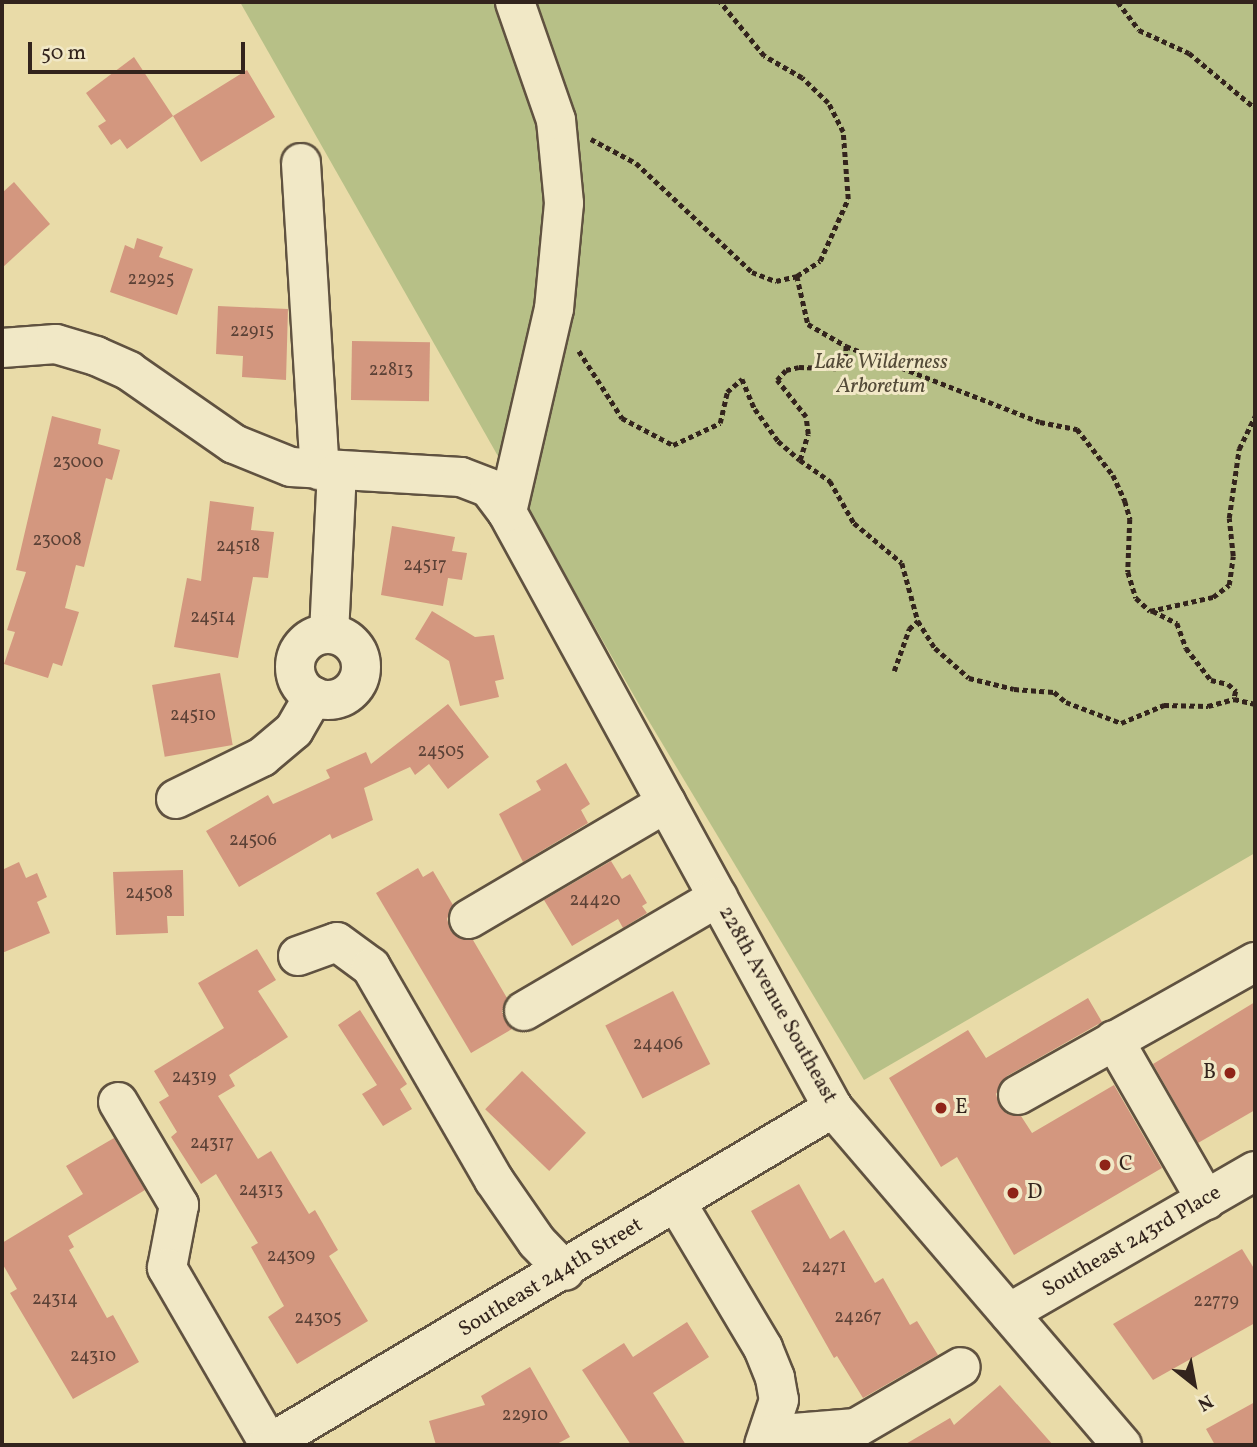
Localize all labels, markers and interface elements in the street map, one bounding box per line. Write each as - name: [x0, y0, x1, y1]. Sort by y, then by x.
- scale bar: [32, 28, 248, 72]
- text: 50 m: [41, 39, 86, 68]
- house number: 22925: [128, 269, 174, 291]
- house number: 22915: [230, 321, 274, 343]
- park label: Lake Wilderness Arboretum: [814, 350, 948, 400]
- house number: 22813: [369, 360, 413, 382]
- house number: 23000: [52, 452, 104, 474]
- house number: 23008: [32, 530, 82, 552]
- house number: 24518: [216, 536, 260, 558]
- house number: 24517: [403, 555, 447, 577]
- house number: 24514: [190, 607, 236, 629]
- house number: 24510: [170, 705, 216, 727]
- house number: 24505: [418, 741, 464, 763]
- house number: 24506: [229, 830, 277, 852]
- house number: 24508: [125, 883, 173, 905]
- house number: 24420: [570, 890, 620, 912]
- street label: 228th Avenue Southeast: [712, 902, 842, 1108]
- house number: 24406: [633, 1034, 683, 1056]
- place label: B: [1203, 1060, 1216, 1086]
- marker: B: [1222, 1065, 1238, 1081]
- house number: 24319: [172, 1067, 216, 1089]
- place label: E: [955, 1095, 968, 1121]
- marker: E: [933, 1100, 949, 1116]
- house number: 24317: [190, 1133, 234, 1155]
- place label: C: [1119, 1152, 1133, 1178]
- marker: C: [1097, 1157, 1113, 1173]
- house number: 24313: [239, 1180, 283, 1202]
- place label: D: [1027, 1180, 1042, 1206]
- street label: Southeast 243rd Place: [1038, 1181, 1226, 1303]
- marker: D: [1005, 1185, 1021, 1201]
- street label: Southeast 244th Street: [454, 1213, 648, 1343]
- house number: 24309: [267, 1246, 315, 1268]
- house number: 24271: [802, 1257, 846, 1279]
- house number: 24314: [32, 1289, 78, 1311]
- house number: 22779: [1193, 1291, 1239, 1313]
- house number: 24267: [834, 1307, 882, 1329]
- house number: 24305: [294, 1308, 342, 1330]
- house number: 24310: [70, 1346, 116, 1368]
- north arrow: [1159, 1349, 1229, 1419]
- text: N: [1192, 1387, 1217, 1417]
- house number: 22910: [502, 1405, 548, 1427]

